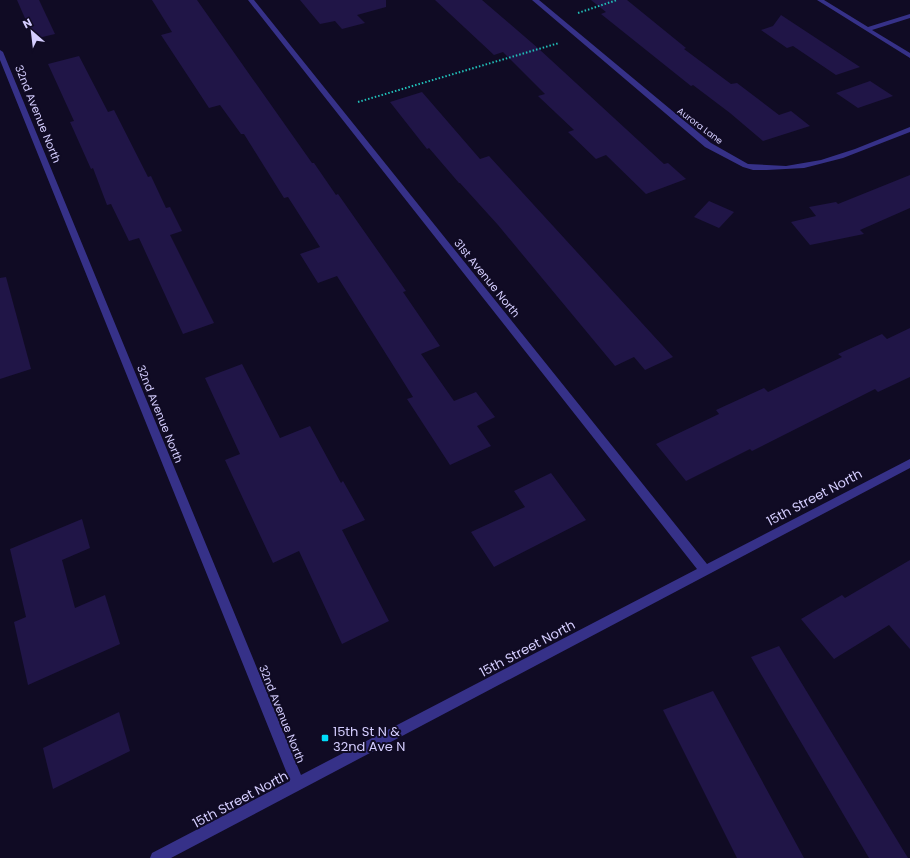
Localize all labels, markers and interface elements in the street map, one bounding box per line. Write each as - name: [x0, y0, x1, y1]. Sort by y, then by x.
- north arrow: [12, 12, 52, 52]
- text: N: [20, 14, 35, 32]
- street label: 32nd Avenue North: [11, 63, 65, 165]
- street label: Aurora Lane: [675, 105, 726, 147]
- street label: 31st Avenue North: [450, 235, 524, 321]
- street label: 32nd Avenue North: [133, 363, 187, 465]
- street label: 15th Street North: [763, 464, 865, 531]
- street label: 15th Street North: [476, 615, 578, 682]
- street label: 32nd Avenue North: [255, 663, 309, 765]
- place label: 15th St N & 32nd Ave N: [333, 722, 405, 756]
- marker: 15th St N & 32nd Ave N: [320, 733, 330, 743]
- street label: 15th Street North: [189, 766, 291, 833]

